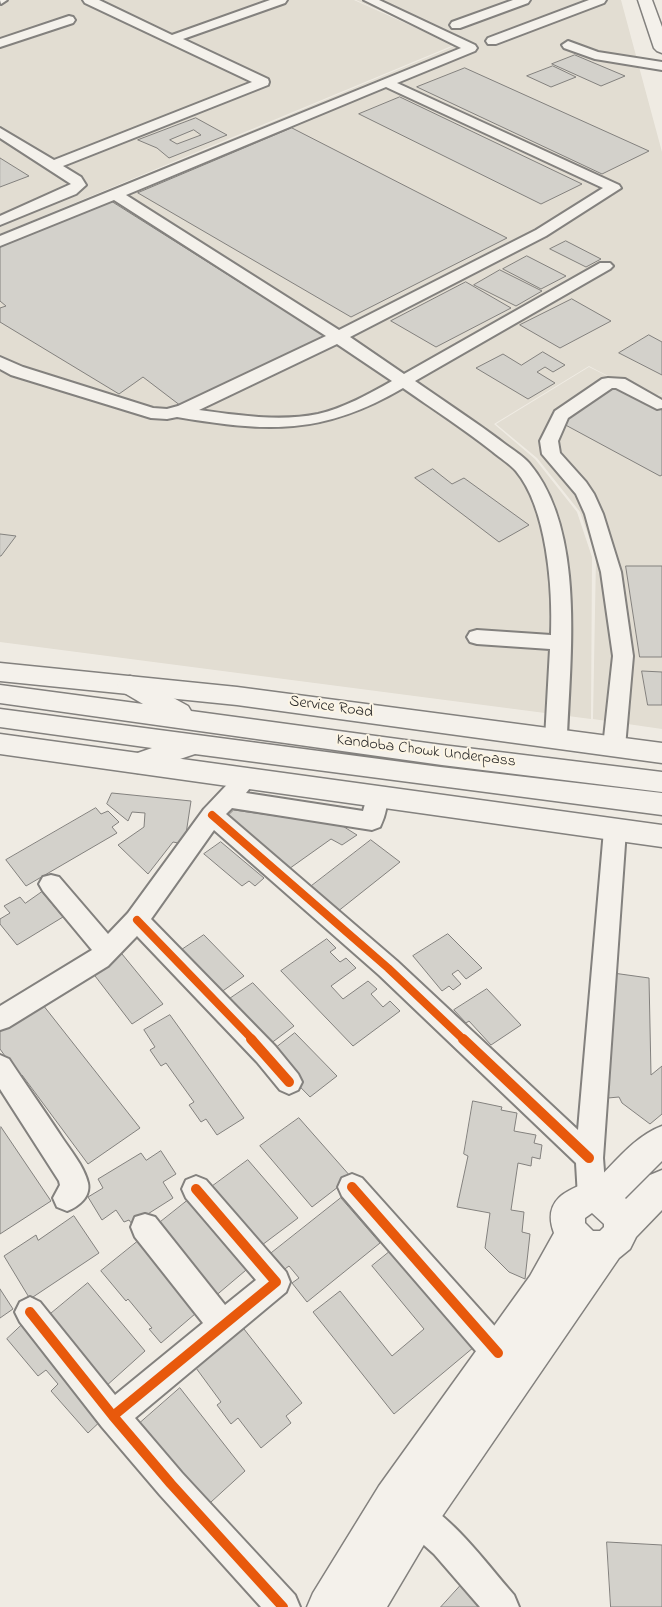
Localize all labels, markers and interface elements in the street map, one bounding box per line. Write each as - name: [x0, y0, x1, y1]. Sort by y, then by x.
- street label: Service Road: [288, 693, 374, 723]
- street label: Kandoba Chowk Underpass: [335, 731, 517, 773]

